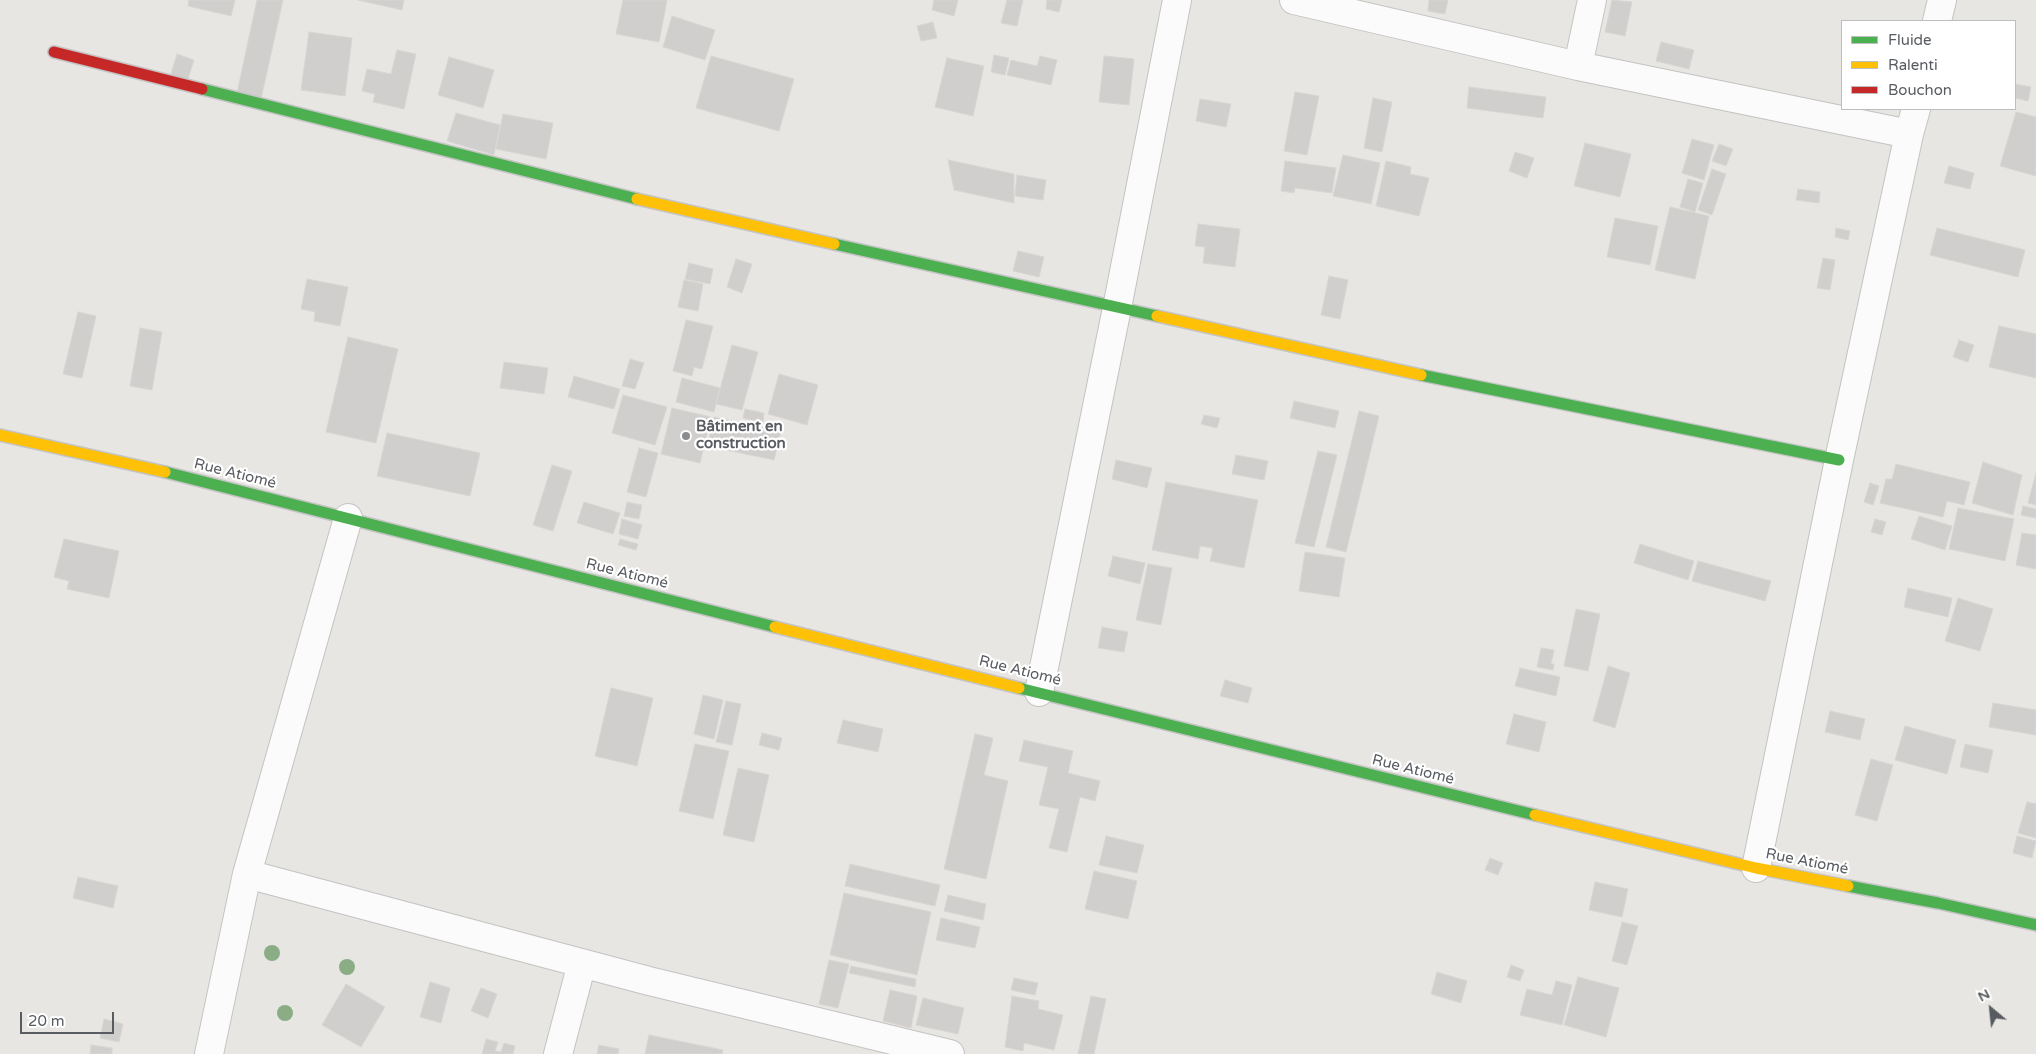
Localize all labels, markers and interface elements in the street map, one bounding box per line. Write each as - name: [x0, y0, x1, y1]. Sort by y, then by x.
- legend: [1841, 20, 2016, 110]
- text: Fluide: [1888, 31, 1932, 49]
- text: Ralenti: [1888, 56, 1938, 74]
- text: Bouchon: [1888, 81, 1952, 99]
- place label: Bâtiment en construction: [696, 418, 786, 453]
- marker: Bâtiment en construction: [680, 430, 692, 442]
- street label: Rue Atiomé: [192, 455, 278, 493]
- street label: Rue Atiomé: [584, 555, 670, 593]
- street label: Rue Atiomé: [977, 652, 1063, 690]
- street label: Rue Atiomé: [1370, 751, 1456, 789]
- street label: Rue Atiomé: [1764, 845, 1850, 879]
- north arrow: [1966, 984, 2016, 1034]
- text: N: [1975, 985, 1993, 1005]
- scale bar: [22, 1002, 116, 1034]
- text: 20 m: [28, 1012, 65, 1030]

